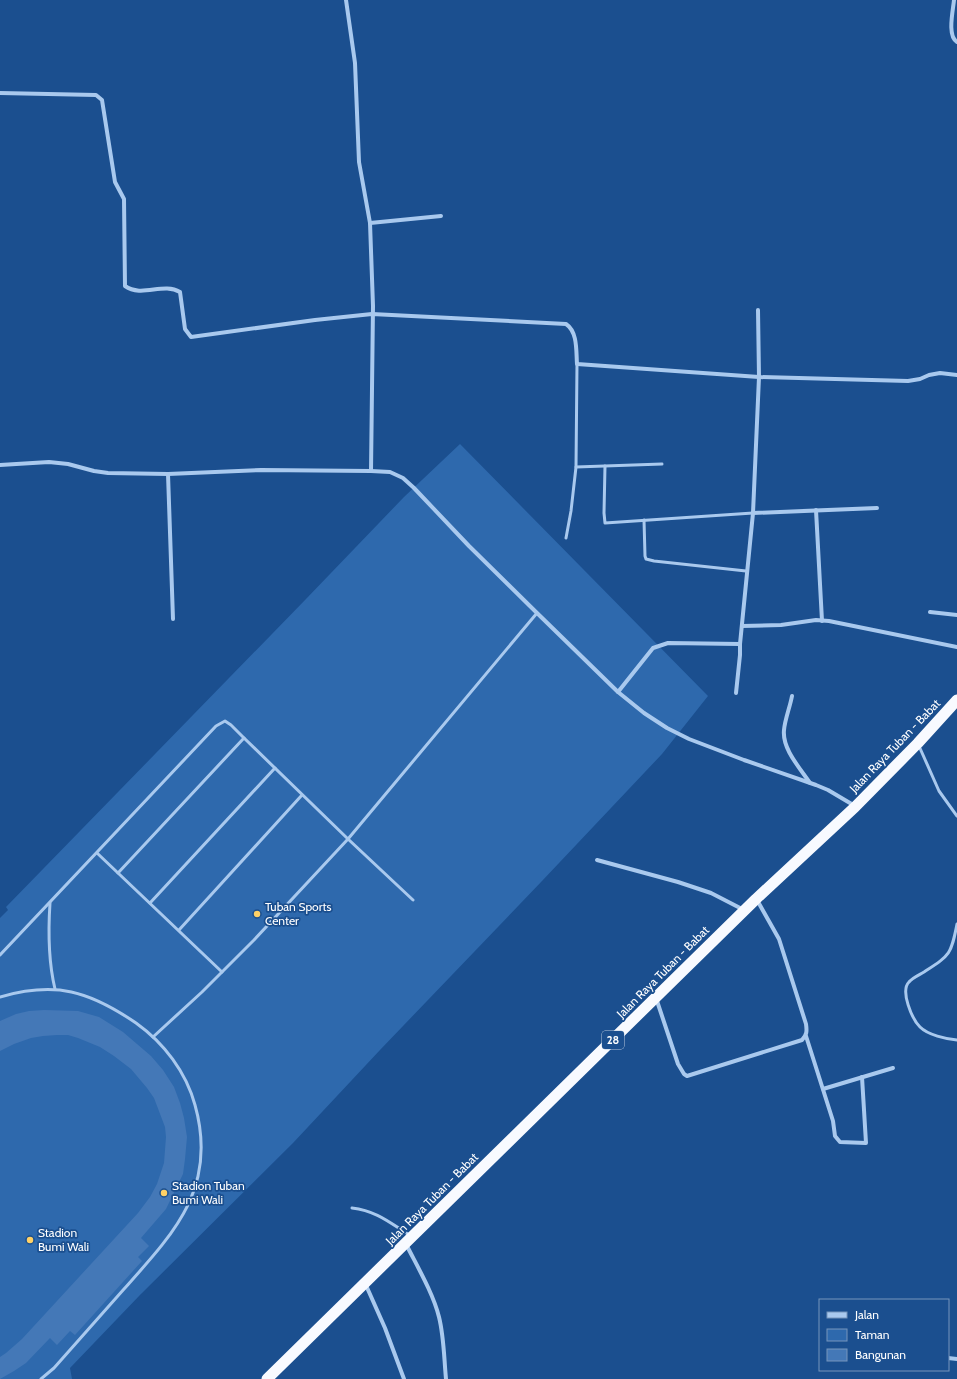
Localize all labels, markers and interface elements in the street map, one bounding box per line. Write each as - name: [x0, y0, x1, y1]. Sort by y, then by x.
- street label: Jalan Raya Tuban - Babat: [845, 696, 943, 796]
- place label: Tuban Sports Center: [265, 899, 332, 928]
- marker: Tuban Sports Center: [252, 909, 262, 919]
- street label: Jalan Raya Tuban - Babat: [613, 922, 712, 1022]
- road number: 28: [602, 1031, 624, 1049]
- street label: Jalan Raya Tuban - Babat: [382, 1149, 481, 1249]
- place label: Stadion Tuban Bumi Wali: [172, 1178, 245, 1207]
- marker: Stadion Tuban Bumi Wali: [159, 1188, 169, 1198]
- place label: Stadion Bumi Wali: [38, 1225, 89, 1254]
- marker: Stadion Bumi Wali: [25, 1235, 35, 1245]
- legend: [819, 1299, 949, 1371]
- text: Jalan: [854, 1307, 879, 1322]
- text: Taman: [855, 1327, 890, 1342]
- text: Bangunan: [855, 1347, 906, 1362]

